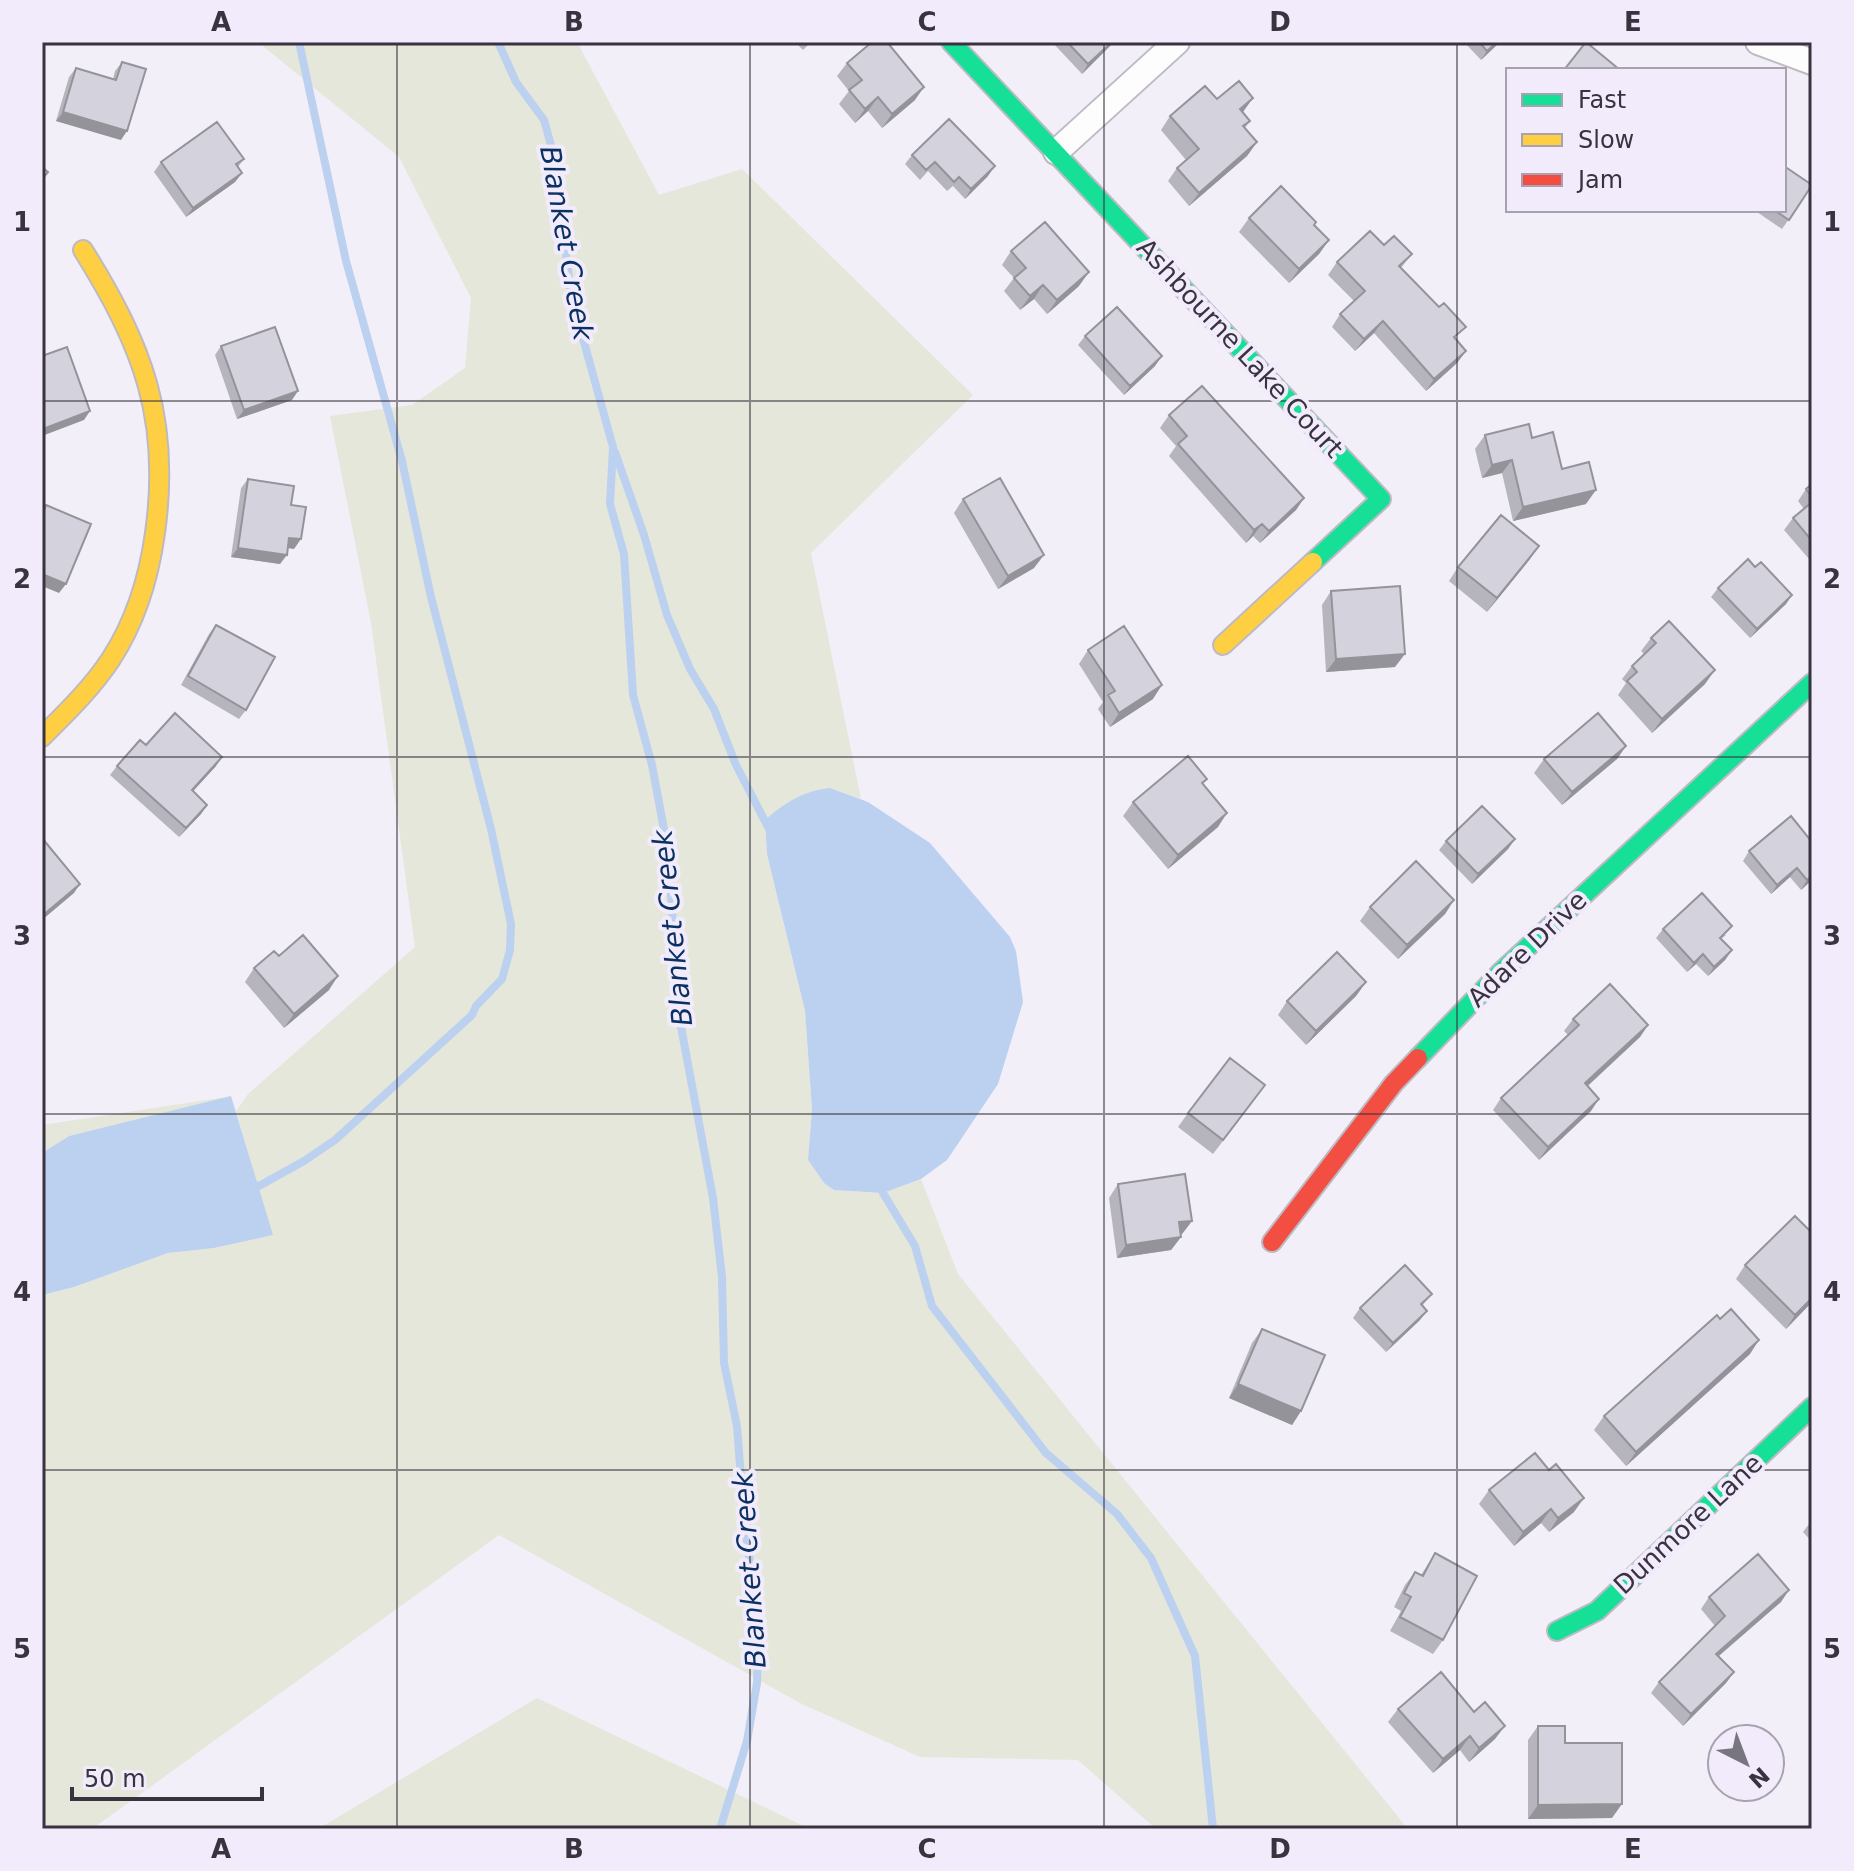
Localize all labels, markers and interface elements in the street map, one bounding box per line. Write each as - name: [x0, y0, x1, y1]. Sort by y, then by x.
- text: A: [211, 7, 231, 37]
- text: B: [564, 7, 584, 37]
- text: C: [917, 7, 937, 37]
- text: D: [1269, 7, 1291, 37]
- text: E: [1624, 7, 1642, 37]
- legend: [1506, 68, 1786, 212]
- text: Fast: [1578, 86, 1626, 114]
- text: Slow: [1578, 126, 1634, 154]
- water label: Blanket Creek: [533, 143, 600, 345]
- text: Jam: [1576, 166, 1623, 194]
- text: 1: [13, 207, 31, 237]
- text: 1: [1823, 207, 1841, 237]
- street label: Ashbourne Lake Court: [1131, 232, 1349, 464]
- text: 2: [13, 564, 31, 594]
- text: 2: [1823, 564, 1841, 594]
- water label: Blanket Creek: [646, 827, 699, 1028]
- street label: Adare Drive: [1461, 885, 1593, 1013]
- text: 3: [13, 921, 31, 951]
- text: 3: [1823, 921, 1841, 951]
- text: 4: [13, 1277, 31, 1307]
- text: 4: [1823, 1277, 1841, 1307]
- street label: Dunmore Lane: [1608, 1448, 1768, 1600]
- water label: Blanket Creek: [726, 1469, 773, 1669]
- text: 5: [13, 1634, 31, 1664]
- text: 5: [1823, 1634, 1841, 1664]
- north arrow: [1706, 1723, 1786, 1803]
- scale bar: [72, 1751, 262, 1801]
- text: N: [1744, 1762, 1774, 1793]
- text: 50 m: [84, 1765, 146, 1793]
- text: A: [211, 1834, 231, 1864]
- text: B: [564, 1834, 584, 1864]
- text: C: [917, 1834, 937, 1864]
- text: D: [1269, 1834, 1291, 1864]
- text: E: [1624, 1834, 1642, 1864]

